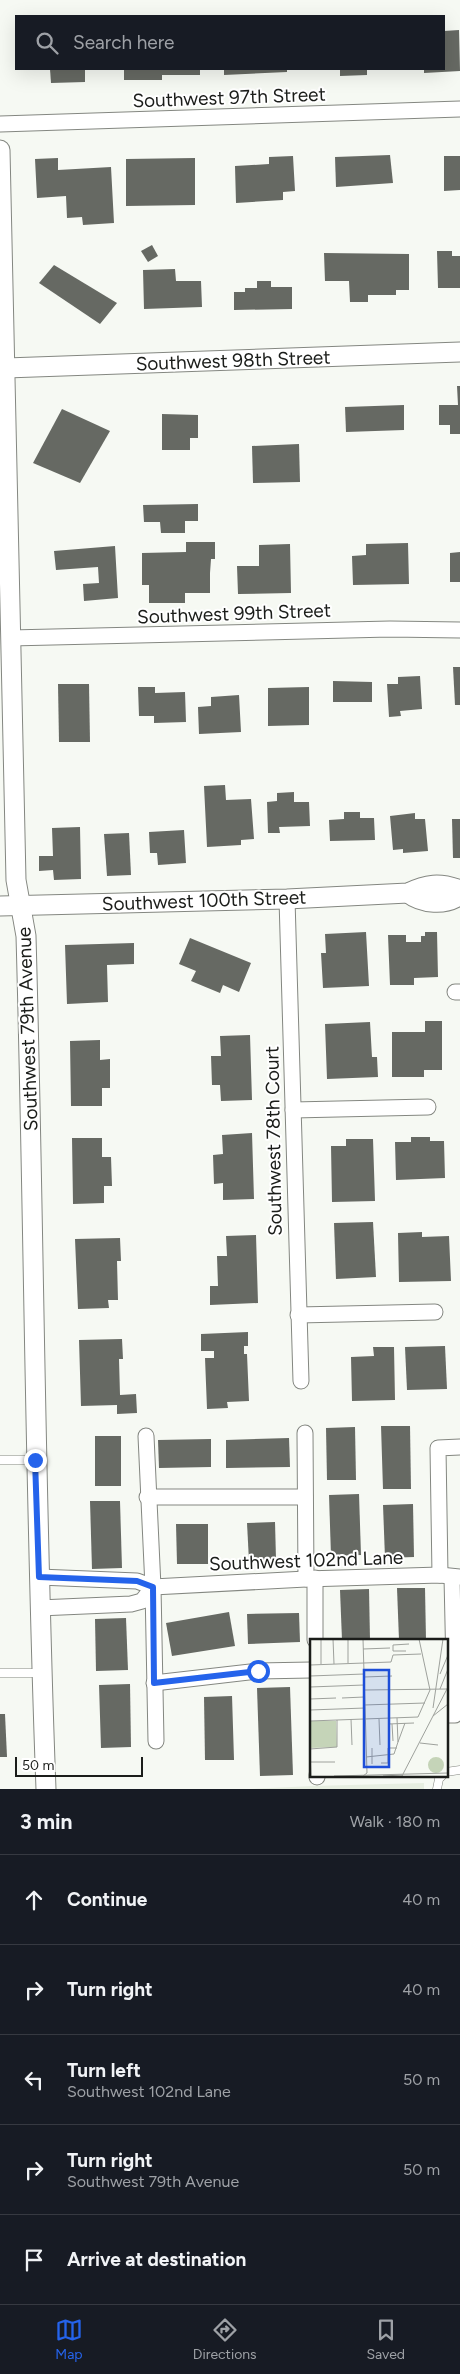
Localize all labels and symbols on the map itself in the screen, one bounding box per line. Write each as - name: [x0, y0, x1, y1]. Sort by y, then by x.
- street label: Southwest 97th Street: [132, 83, 326, 112]
- street label: Southwest 98th Street: [135, 346, 331, 375]
- street label: Southwest 99th Street: [137, 599, 331, 628]
- street label: Southwest 100th Street: [101, 885, 307, 916]
- street label: Southwest 79th Avenue: [12, 926, 43, 1132]
- street label: Southwest 78th Court: [260, 1046, 287, 1236]
- route end: [24, 1449, 47, 1472]
- street label: Southwest 102nd Lane: [209, 1546, 404, 1575]
- inset map: [310, 1639, 448, 1776]
- route start: [247, 1660, 270, 1683]
- scale bar: [15, 1754, 142, 1777]

